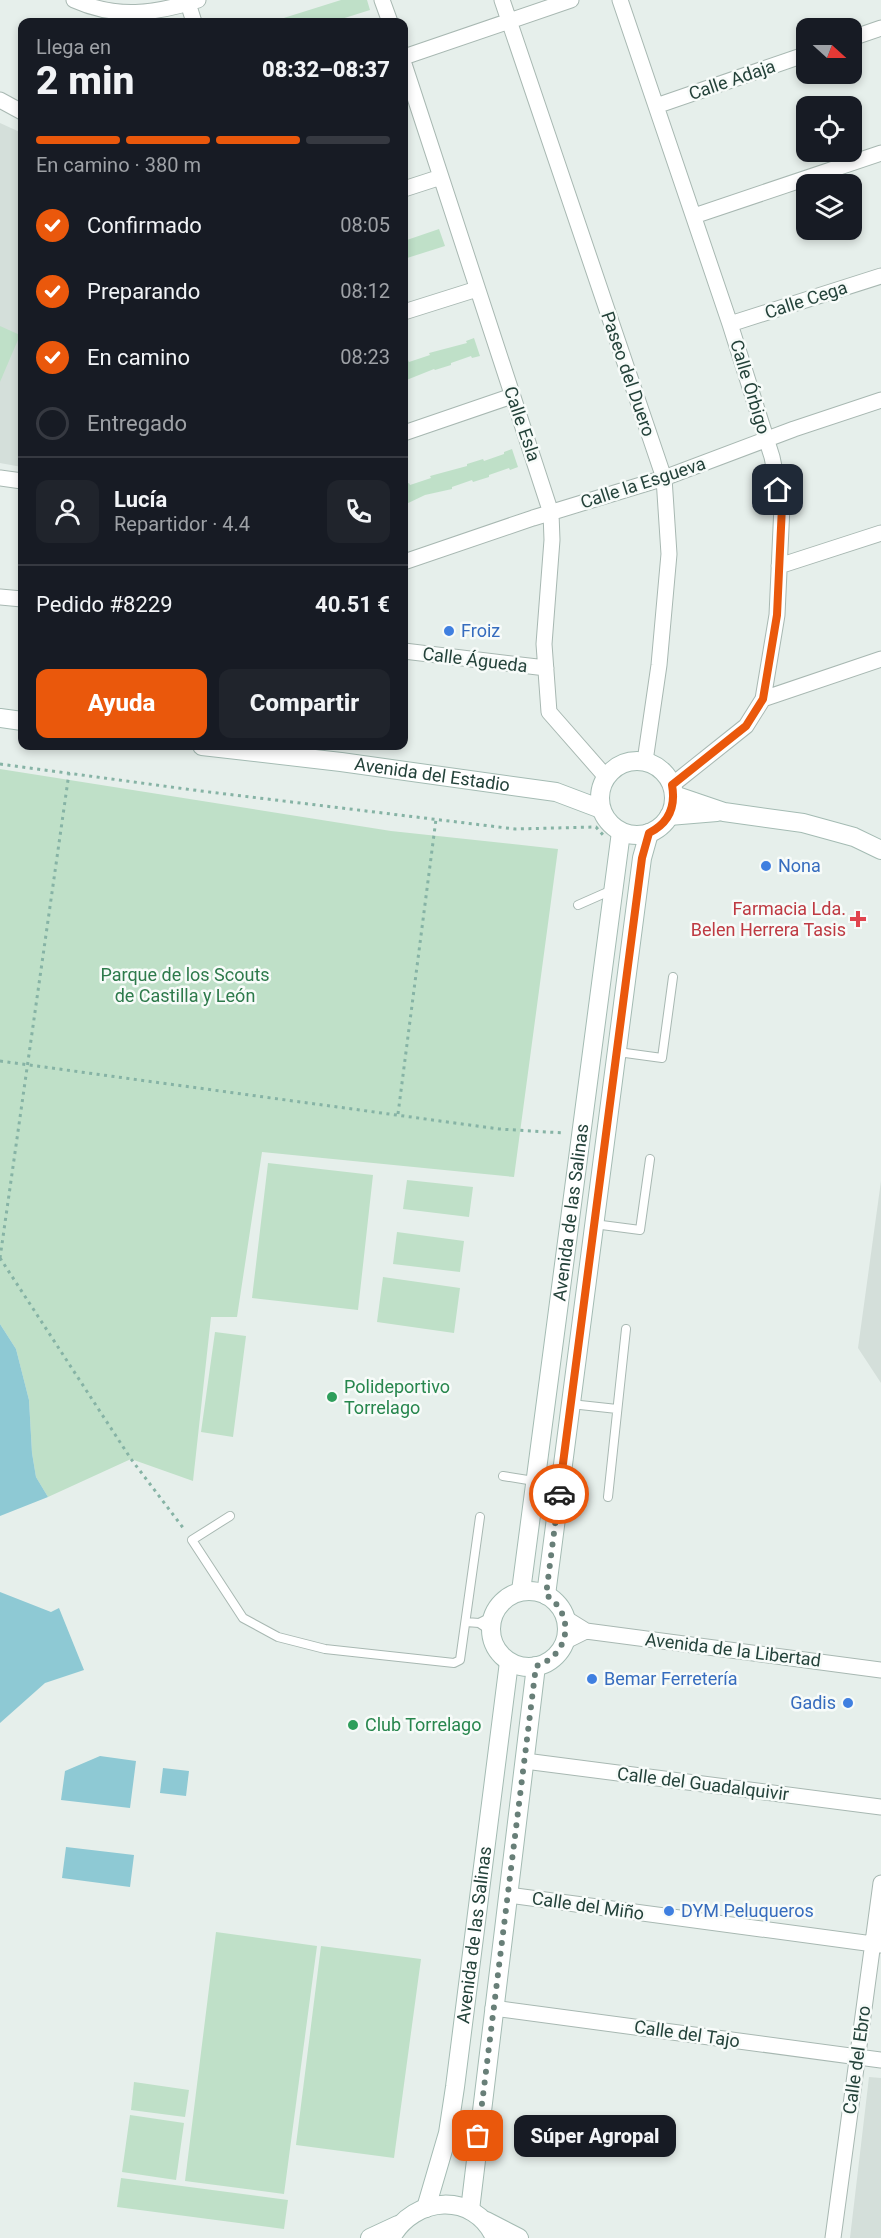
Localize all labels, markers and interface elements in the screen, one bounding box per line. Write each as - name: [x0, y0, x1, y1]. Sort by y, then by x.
- north arrow: [796, 18, 862, 84]
- map controls: [796, 18, 862, 240]
- text: Llega en: [36, 35, 111, 59]
- street label: Calle Adaja: [686, 55, 778, 104]
- text: 08:32–08:37: [262, 57, 390, 82]
- text: 2 min: [36, 58, 134, 104]
- button: locate: [796, 96, 862, 162]
- text: En camino · 380 m: [36, 153, 201, 177]
- button: layers: [796, 174, 862, 240]
- icon: check: [36, 209, 69, 242]
- text: Confirmado: [87, 213, 202, 238]
- text: 08:05: [340, 213, 390, 237]
- icon: check: [36, 275, 69, 308]
- street label: Calle Cega: [762, 276, 850, 323]
- text: Preparando: [87, 279, 200, 304]
- text: 08:12: [340, 279, 390, 303]
- street label: Paseo del Duero: [597, 309, 660, 439]
- street label: Calle Órbigo: [726, 337, 775, 437]
- icon: check: [36, 341, 69, 374]
- text: En camino: [87, 345, 190, 370]
- text: 08:23: [340, 345, 390, 369]
- street label: Calle Esla: [500, 384, 545, 464]
- text: Entregado: [87, 411, 187, 436]
- street label: Calle la Esgueva: [578, 452, 708, 513]
- pin: [752, 464, 803, 515]
- icon: home: [761, 473, 794, 506]
- button: person: [36, 480, 99, 543]
- button: phone: [327, 480, 390, 543]
- text: Lucía: [114, 487, 167, 512]
- text: Repartidor · 4.4: [114, 512, 250, 536]
- text: Pedido #8229: [36, 592, 173, 617]
- text: 40.51 €: [315, 592, 390, 617]
- place label: Froiz: [461, 620, 500, 641]
- marker: Froiz: [442, 624, 456, 638]
- street label: Calle Águeda: [421, 643, 529, 676]
- button: Ayuda: [36, 669, 207, 738]
- button: Compartir: [219, 669, 390, 738]
- street label: Avenida del Estadio: [353, 753, 511, 795]
- place label: Nona: [778, 855, 821, 876]
- marker: Nona: [759, 859, 773, 873]
- place label: Farmacia Lda. Belen Herrera Tasis: [691, 898, 846, 940]
- marker: Farmacia Lda. Belen Herrera Tasis: [851, 912, 865, 926]
- park label: Parque de los Scouts de Castilla y León: [100, 964, 270, 1006]
- street label: Avenida de las Salinas: [548, 1122, 592, 1302]
- place label: Polideportivo Torrelago: [344, 1376, 450, 1418]
- marker: Polideportivo Torrelago: [325, 1390, 339, 1404]
- courier: [529, 1464, 589, 1524]
- icon: car: [543, 1478, 576, 1511]
- street label: Avenida de la Libertad: [644, 1628, 822, 1671]
- place label: Bemar Ferretería: [604, 1668, 738, 1689]
- marker: Bemar Ferretería: [585, 1672, 599, 1686]
- place label: Gadis: [790, 1692, 836, 1713]
- marker: Gadis: [841, 1696, 855, 1710]
- place label: Club Torrelago: [365, 1714, 482, 1735]
- marker: Club Torrelago: [346, 1718, 360, 1732]
- street label: Calle del Guadalquivir: [616, 1763, 790, 1804]
- street label: Avenida de las Salinas: [452, 1845, 496, 2025]
- street label: Calle del Miño: [531, 1887, 646, 1924]
- place label: DYM Peluqueros: [681, 1900, 814, 1921]
- marker: DYM Peluqueros: [662, 1904, 676, 1918]
- street label: Calle del Ebro: [838, 2004, 875, 2116]
- street label: Calle del Tajo: [633, 2016, 741, 2051]
- pin: [452, 2110, 503, 2161]
- callout: Súper Agropal: [514, 2115, 676, 2157]
- icon: bag: [461, 2119, 494, 2152]
- text: Súper Agropal: [531, 2124, 659, 2148]

